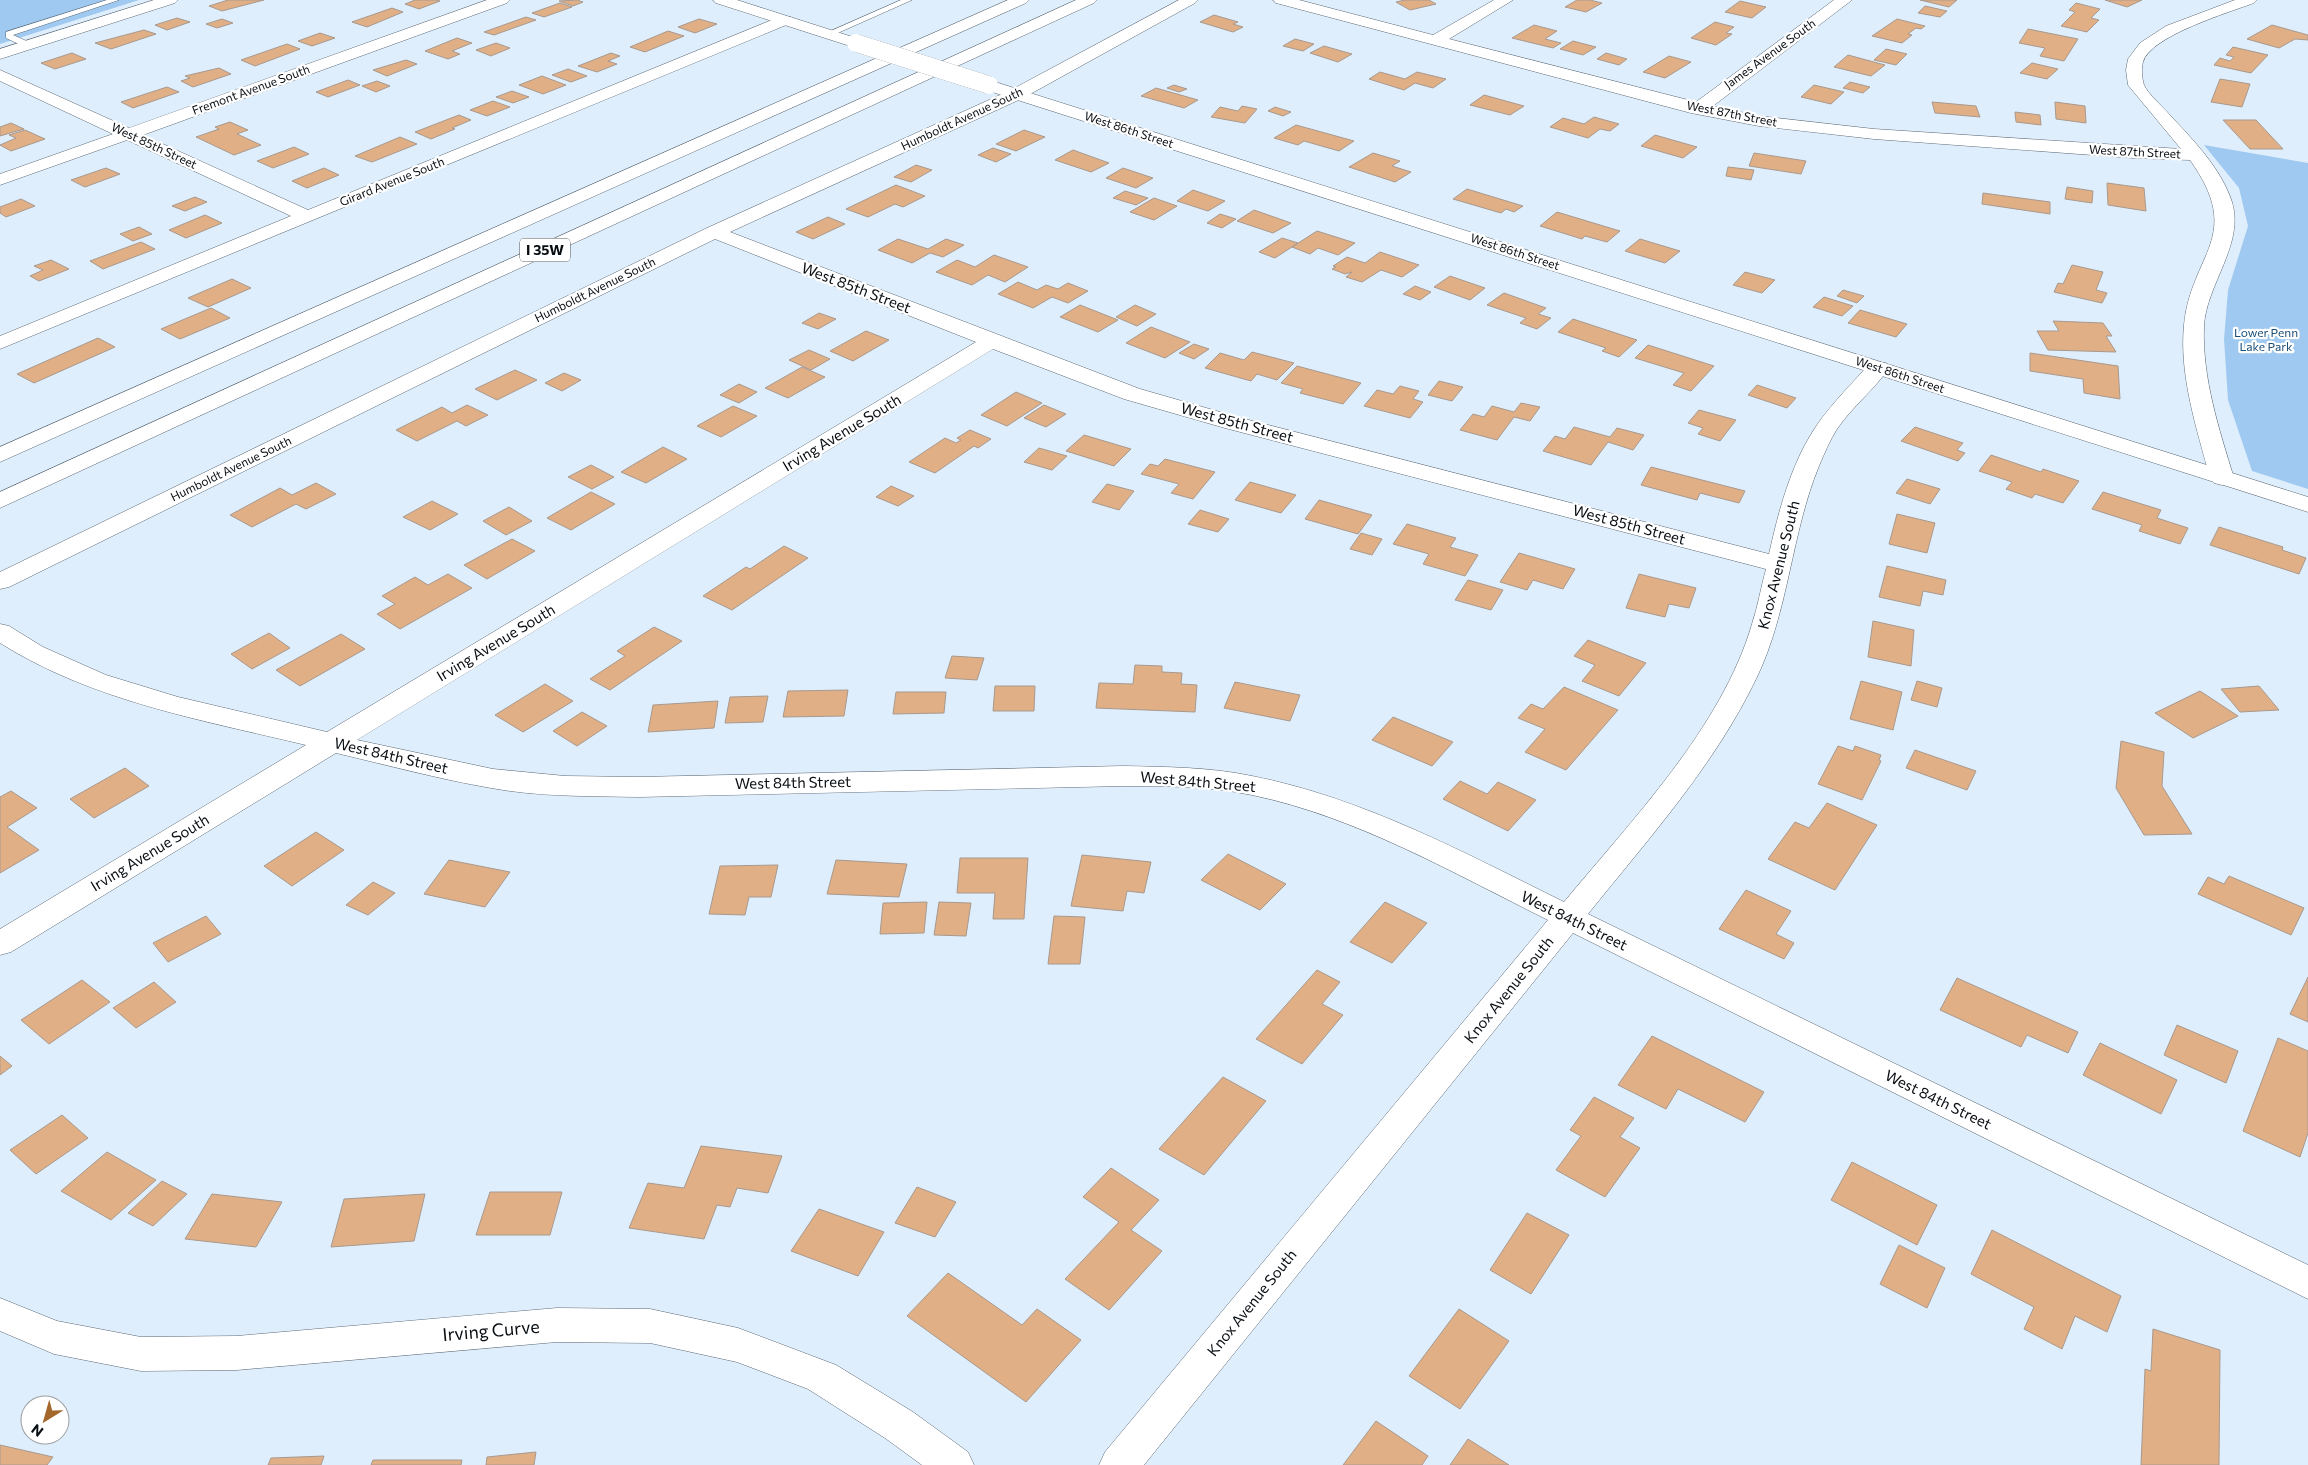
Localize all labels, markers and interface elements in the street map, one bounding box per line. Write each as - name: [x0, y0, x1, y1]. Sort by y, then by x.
- street label: James Avenue South: [1721, 15, 1818, 92]
- street label: Fremont Avenue South: [190, 61, 311, 117]
- street label: Humboldt Avenue South: [899, 84, 1025, 152]
- street label: West 87th Street: [1686, 97, 1779, 129]
- street label: West 86th Street: [1083, 108, 1176, 150]
- street label: West 85th Street: [110, 119, 199, 171]
- street label: West 87th Street: [2089, 142, 2181, 160]
- street label: Girard Avenue South: [337, 154, 446, 208]
- street label: West 86th Street: [1469, 230, 1562, 272]
- road number: I 35W: [520, 238, 570, 262]
- street label: Humboldt Avenue South: [532, 254, 657, 324]
- street label: West 85th Street: [799, 258, 914, 316]
- park label: Lower Penn Lake Park: [2234, 325, 2298, 353]
- street label: West 86th Street: [1854, 353, 1947, 395]
- street label: Irving Avenue South: [779, 390, 904, 475]
- street label: West 85th Street: [1179, 398, 1295, 446]
- street label: Humboldt Avenue South: [168, 433, 293, 503]
- street label: Knox Avenue South: [1753, 499, 1803, 631]
- street label: West 85th Street: [1571, 500, 1687, 548]
- street label: Irving Avenue South: [433, 600, 558, 685]
- street label: West 84th Street: [333, 733, 450, 777]
- street label: West 84th Street: [1139, 767, 1257, 795]
- street label: West 84th Street: [735, 772, 851, 792]
- street label: Irving Avenue South: [87, 810, 212, 895]
- street label: West 84th Street: [1518, 887, 1631, 954]
- street label: Knox Avenue South: [1460, 932, 1557, 1046]
- street label: West 84th Street: [1882, 1066, 1995, 1133]
- street label: Knox Avenue South: [1203, 1245, 1300, 1359]
- street label: Irving Curve: [441, 1315, 540, 1345]
- north arrow: [20, 1395, 70, 1445]
- text: N: [28, 1421, 46, 1441]

